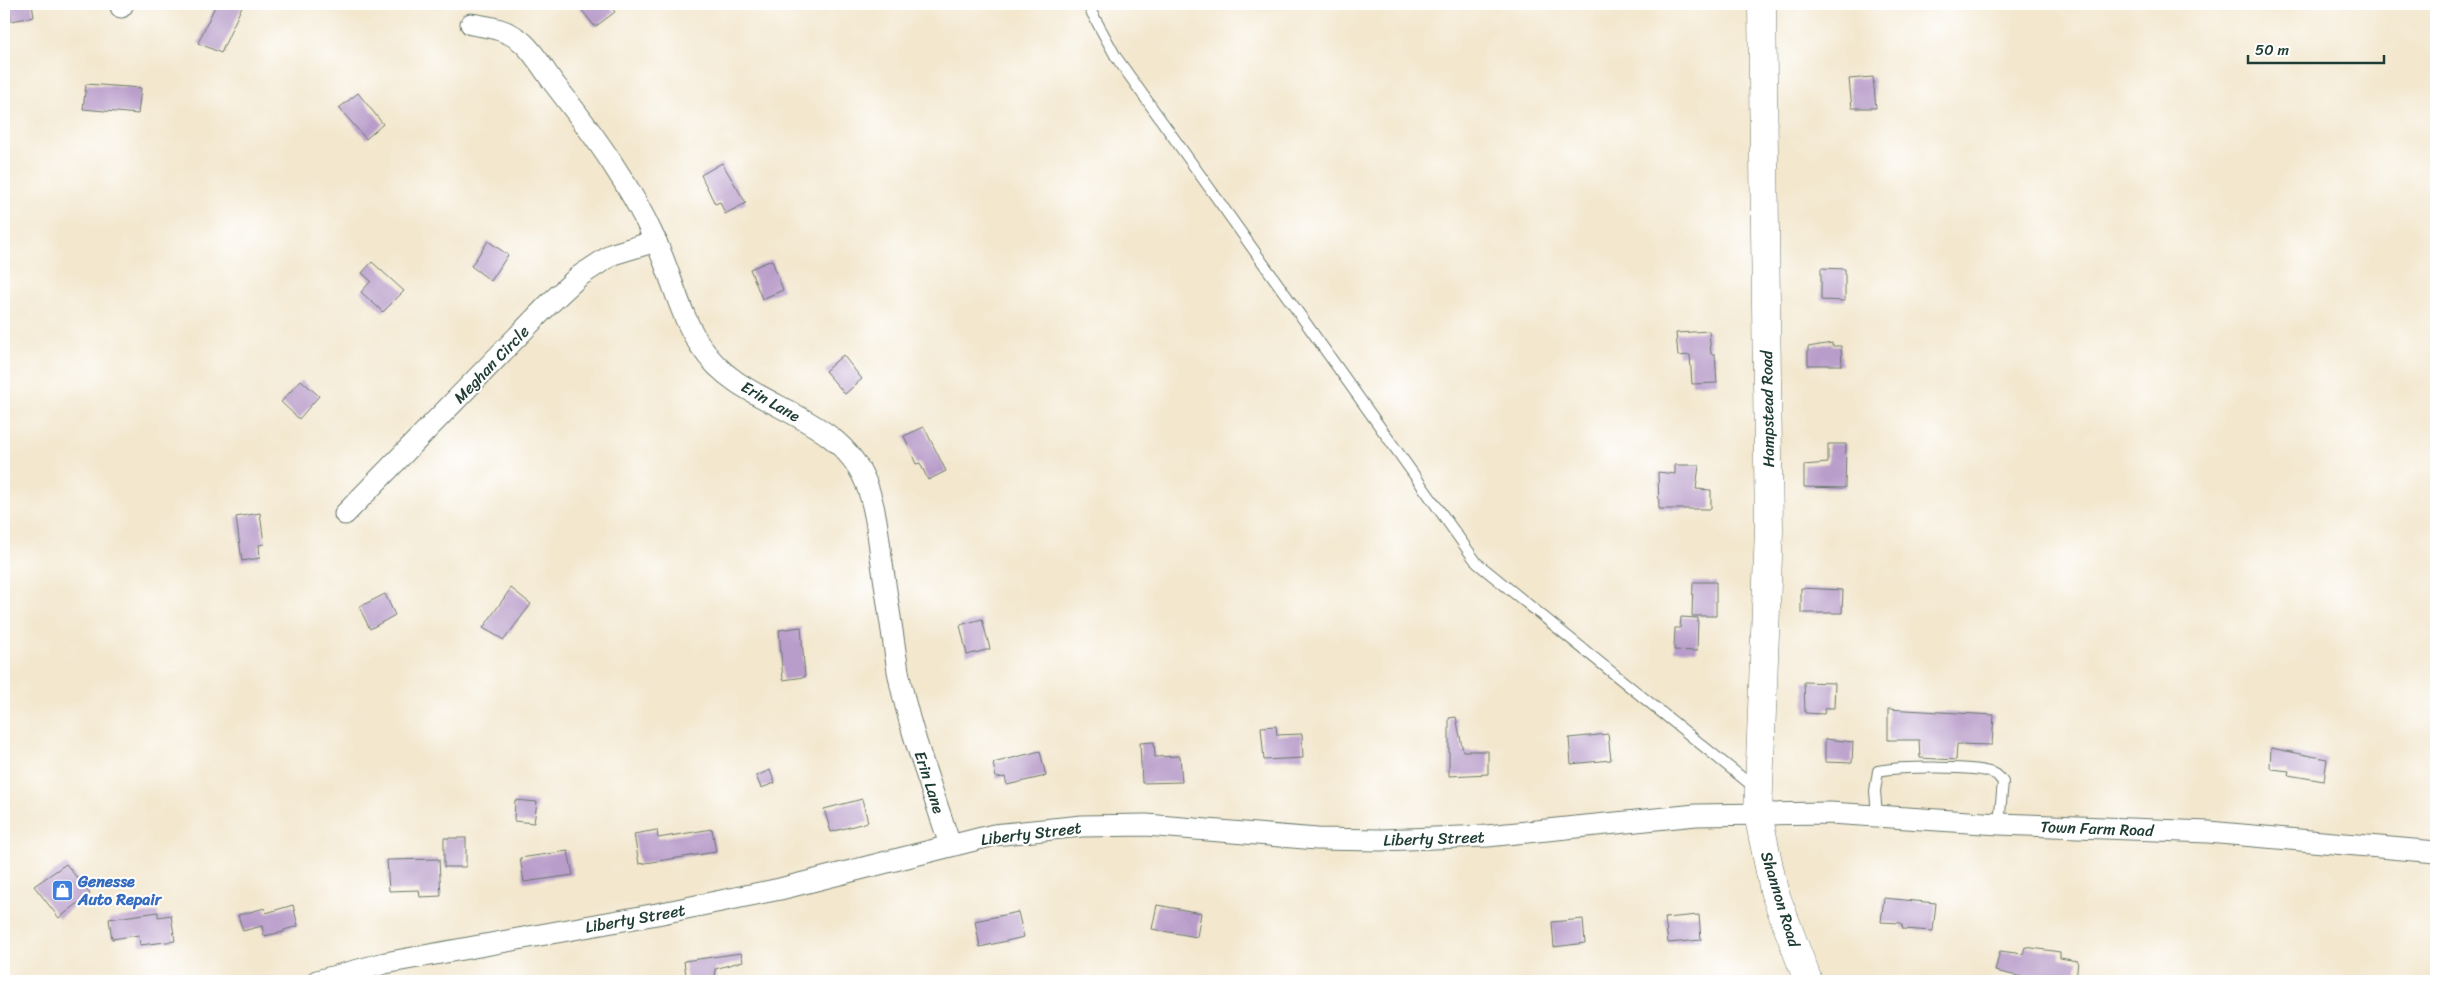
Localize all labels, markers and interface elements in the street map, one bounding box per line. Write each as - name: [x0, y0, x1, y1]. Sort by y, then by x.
- scale bar: [2248, 32, 2384, 64]
- text: 50 m: [2255, 37, 2290, 63]
- street label: Meghan Circle: [446, 318, 537, 411]
- street label: Hampstead Road: [1752, 349, 1783, 468]
- street label: Erin Lane: [736, 373, 806, 430]
- street label: Erin Lane: [906, 747, 953, 818]
- street label: Town Farm Road: [2040, 812, 2156, 845]
- street label: Liberty Street: [979, 813, 1083, 854]
- street label: Liberty Street: [1383, 822, 1485, 855]
- street label: Shannon Road: [1752, 848, 1809, 952]
- place label: Genesse Auto Repair: [77, 867, 163, 914]
- shop icon: Genesse Auto Repair: [50, 878, 74, 902]
- street label: Liberty Street: [583, 895, 688, 942]

